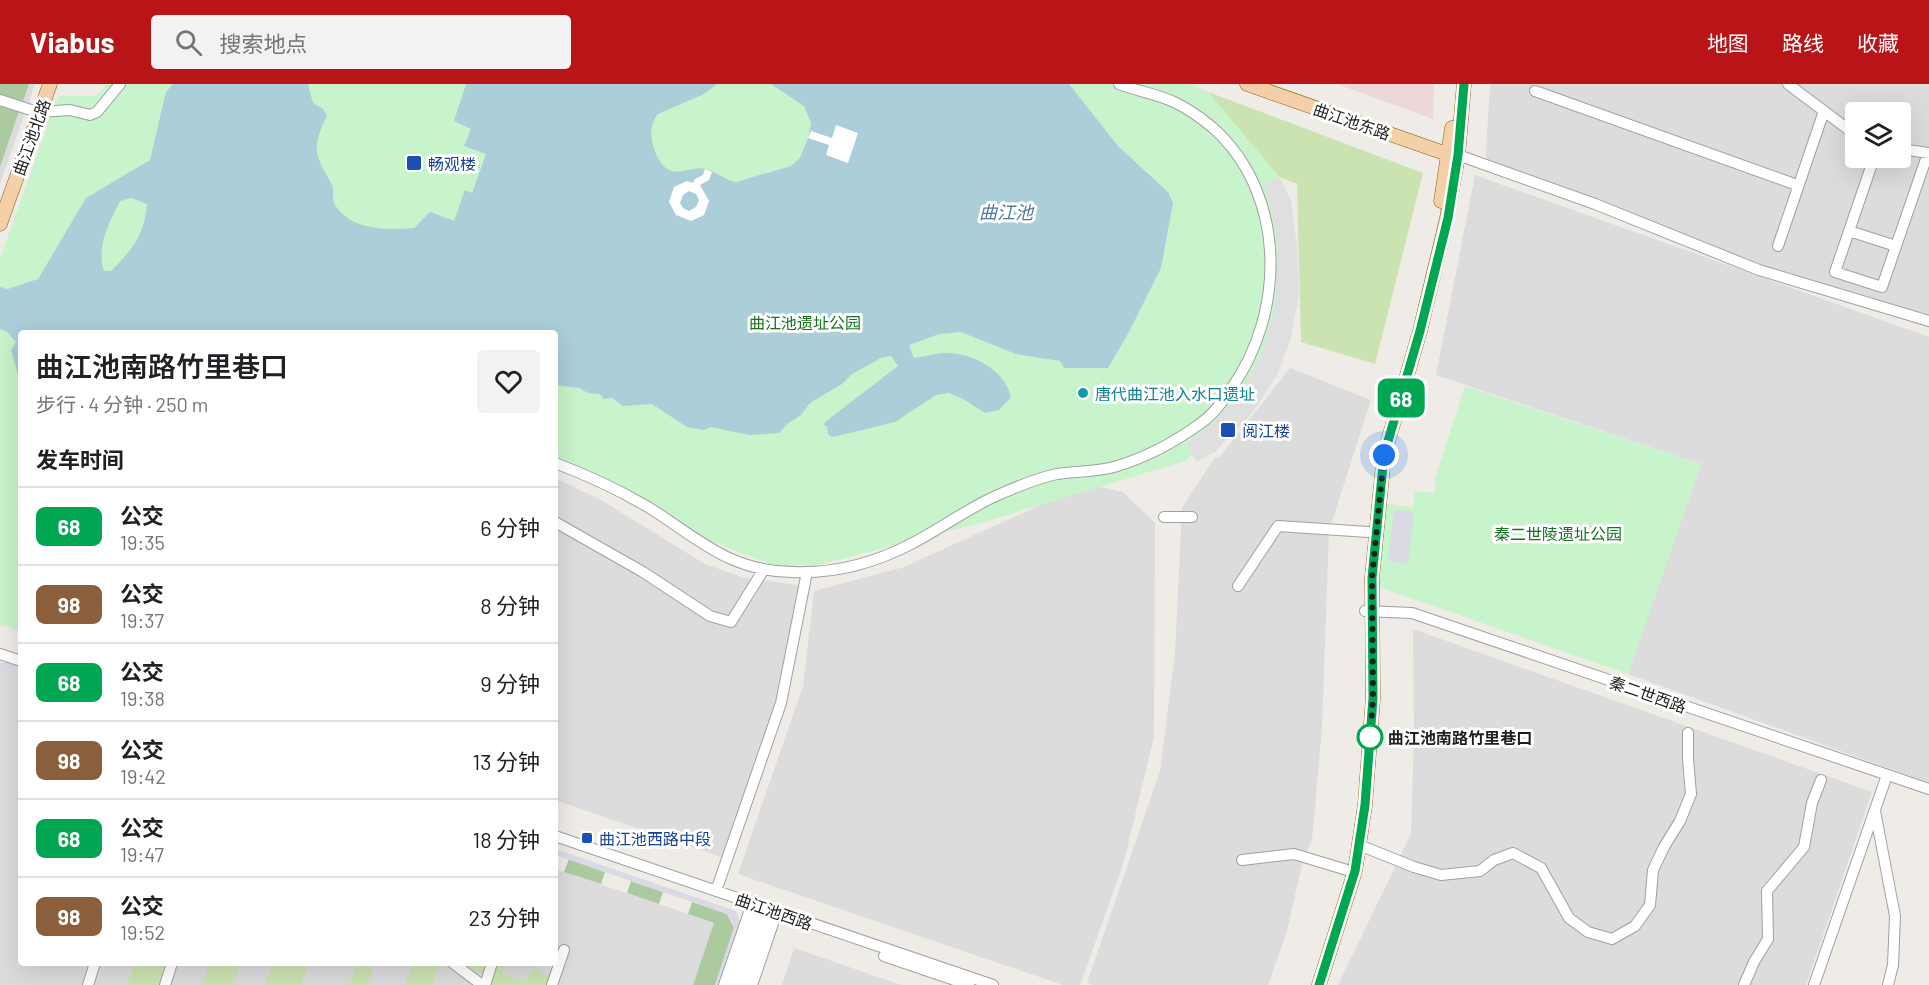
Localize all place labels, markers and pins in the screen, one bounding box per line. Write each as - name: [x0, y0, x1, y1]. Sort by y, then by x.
- marker: 畅观楼: [405, 154, 423, 172]
- place label: 畅观楼: [428, 154, 476, 173]
- place label: 唐代曲江池入水口遗址: [1095, 384, 1255, 403]
- marker: 唐代曲江池入水口遗址: [1076, 386, 1090, 400]
- marker: 阅江楼: [1219, 421, 1237, 439]
- place label: 阅江楼: [1242, 421, 1290, 440]
- marker: 曲江池南路竹里巷口: [1357, 724, 1383, 750]
- place label: 曲江池南路竹里巷口: [1388, 728, 1532, 747]
- place label: 曲江池西路中段: [599, 829, 711, 848]
- marker: 曲江池西路中段: [580, 831, 594, 845]

